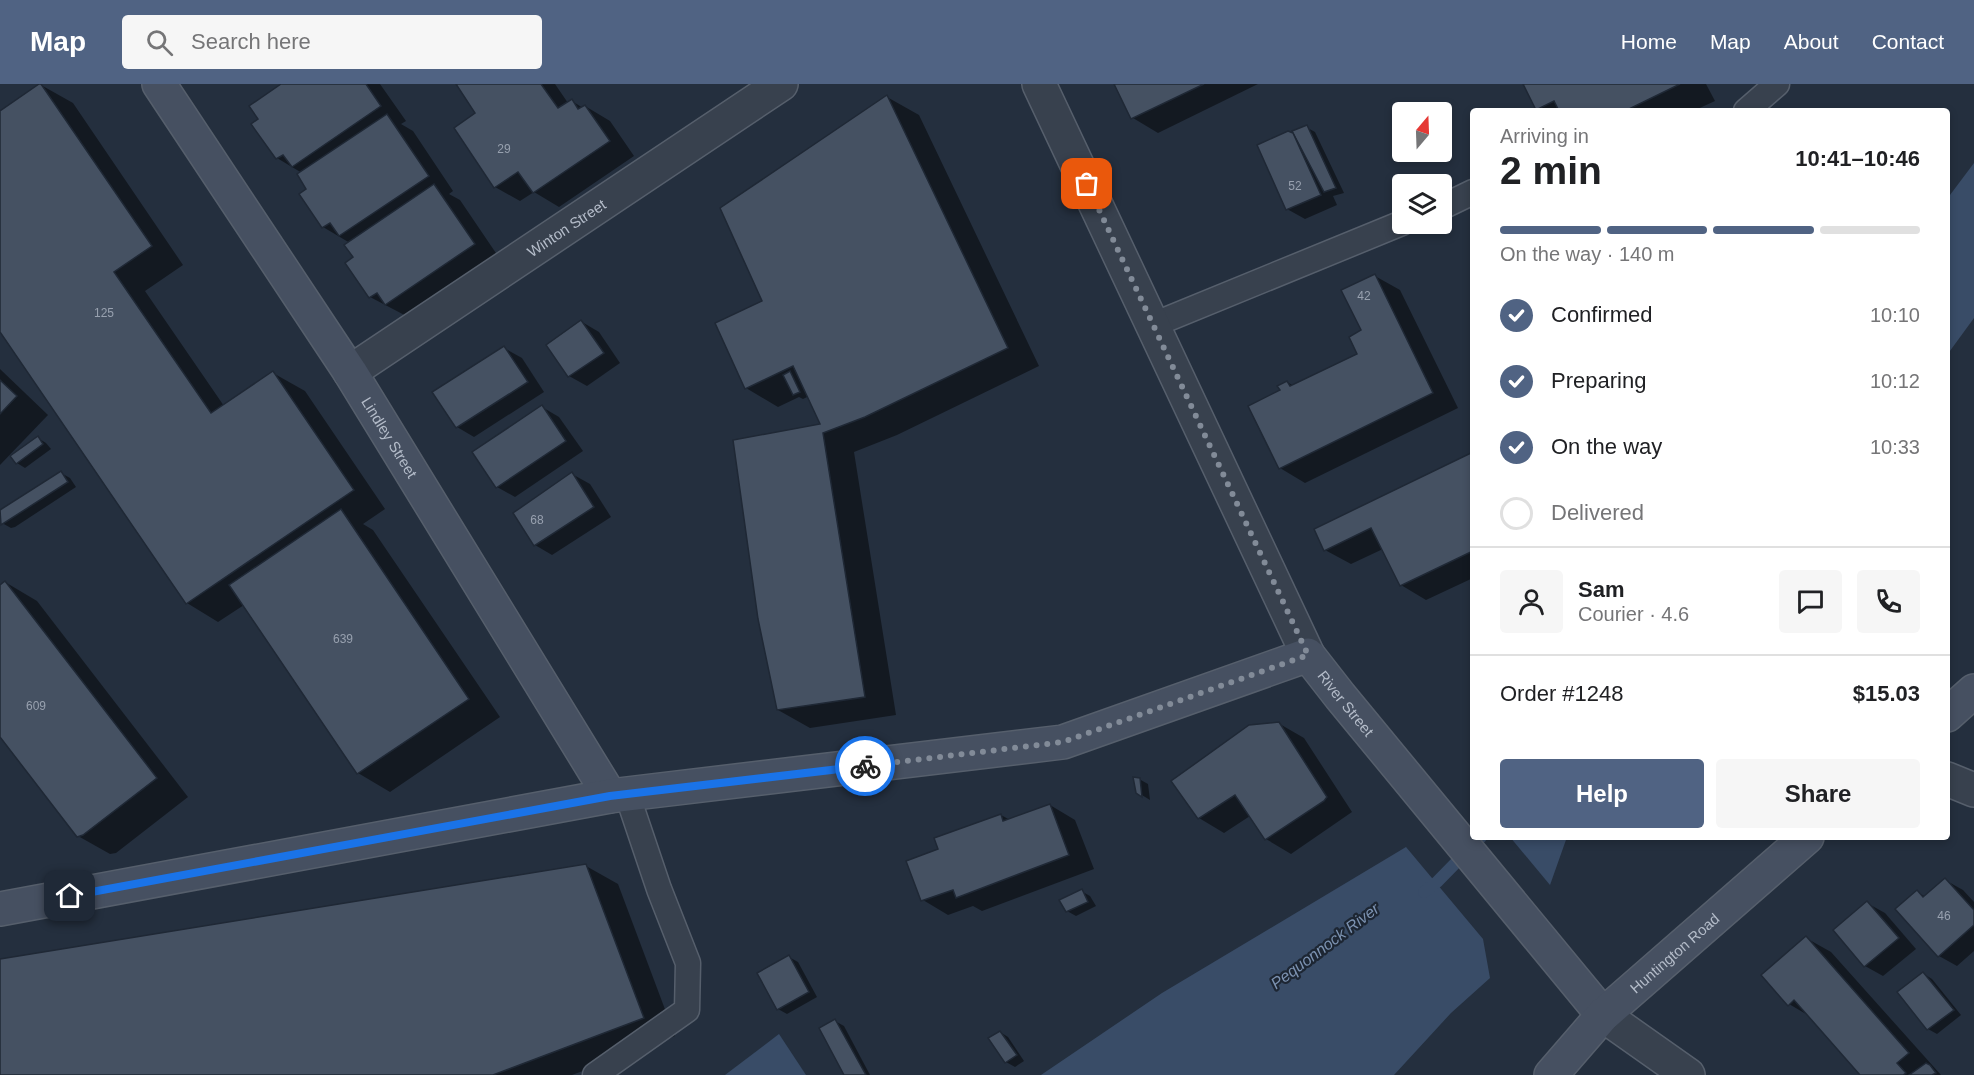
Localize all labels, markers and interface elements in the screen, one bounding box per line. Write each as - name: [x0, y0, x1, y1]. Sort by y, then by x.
- search box: [122, 15, 542, 69]
- text: Map: [30, 26, 86, 57]
- icon: search: [143, 26, 176, 59]
- text: Search here: [191, 29, 311, 54]
- text: Home: [1621, 30, 1677, 53]
- text: Map: [1710, 30, 1751, 53]
- text: About: [1784, 30, 1839, 53]
- text: Contact: [1872, 30, 1944, 53]
- north arrow: [1392, 102, 1452, 162]
- map controls: [1392, 102, 1452, 234]
- text: Arriving in: [1500, 125, 1589, 147]
- house number: 29: [497, 142, 511, 156]
- text: 10:41–10:46: [1795, 146, 1920, 171]
- text: 2 min: [1500, 149, 1602, 192]
- pin: [1061, 158, 1112, 209]
- icon: bag: [1070, 167, 1103, 200]
- button: layers: [1392, 174, 1452, 234]
- house number: 52: [1288, 179, 1302, 193]
- street label: Winton Street: [524, 195, 609, 260]
- text: On the way · 140 m: [1500, 243, 1675, 265]
- house number: 42: [1357, 289, 1371, 303]
- icon: check: [1500, 299, 1533, 332]
- text: Confirmed: [1551, 302, 1652, 327]
- text: 10:10: [1870, 304, 1920, 326]
- house number: 125: [94, 306, 114, 320]
- icon: check: [1500, 365, 1533, 398]
- text: Preparing: [1551, 368, 1646, 393]
- text: 10:12: [1870, 370, 1920, 392]
- street label: Lindley Street: [359, 394, 422, 481]
- icon: check: [1500, 431, 1533, 464]
- text: On the way: [1551, 434, 1662, 459]
- text: 10:33: [1870, 436, 1920, 458]
- text: Delivered: [1551, 500, 1644, 525]
- house number: 68: [530, 513, 544, 527]
- button: person: [1500, 570, 1563, 633]
- button: chat: [1779, 570, 1842, 633]
- button: phone: [1857, 570, 1920, 633]
- text: Sam: [1578, 577, 1624, 602]
- text: Courier · 4.6: [1578, 603, 1689, 625]
- house number: 639: [333, 632, 353, 646]
- street label: River Street: [1315, 667, 1378, 740]
- text: Order #1248: [1500, 681, 1624, 706]
- text: $15.03: [1853, 681, 1920, 706]
- house number: 609: [26, 699, 46, 713]
- courier: [835, 736, 895, 796]
- icon: bike: [849, 750, 882, 783]
- button: Help: [1500, 759, 1704, 828]
- button: Share: [1716, 759, 1920, 828]
- pin: [44, 870, 95, 921]
- icon: home: [53, 879, 86, 912]
- water label: Pequonnock River: [1268, 899, 1383, 992]
- street label: Huntington Road: [1626, 909, 1722, 996]
- house number: 46: [1937, 909, 1951, 923]

